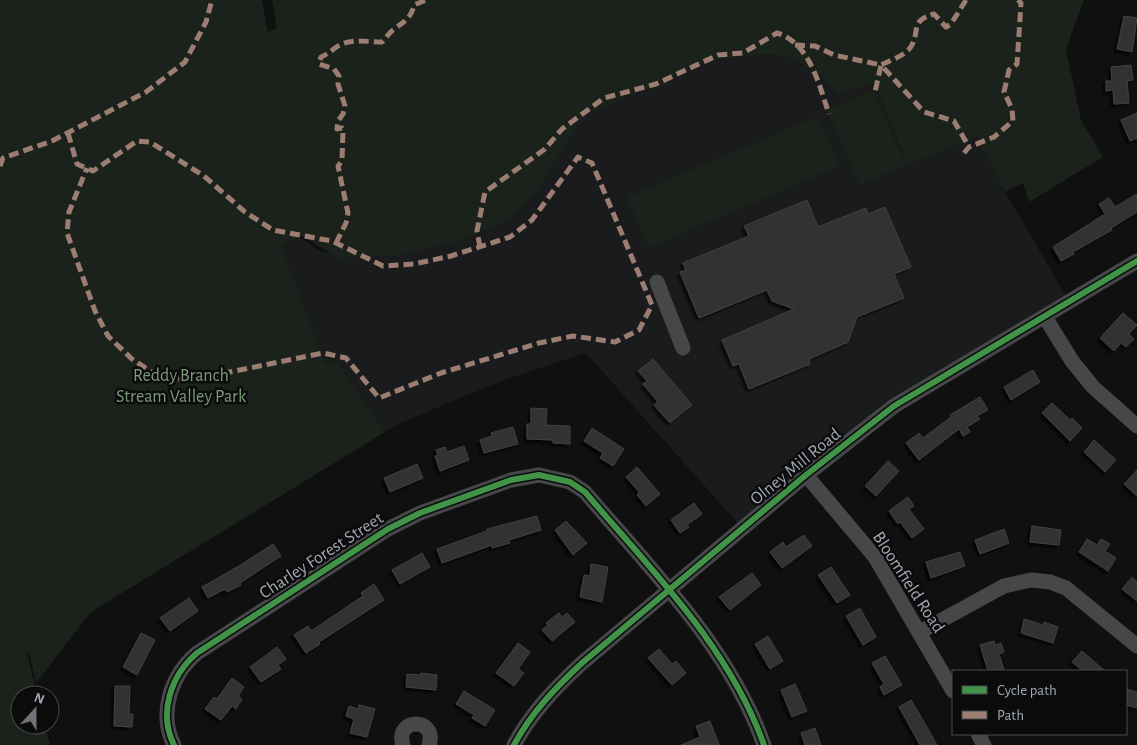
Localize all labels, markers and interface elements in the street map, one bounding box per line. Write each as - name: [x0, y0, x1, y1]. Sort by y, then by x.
- park label: Reddy Branch Stream Valley Park: [116, 367, 247, 406]
- street label: Olney Mill Road: [747, 425, 844, 508]
- street label: Charley Forest Street: [256, 509, 387, 603]
- street label: Bloomfield Road: [869, 529, 947, 636]
- legend: [952, 670, 1127, 735]
- text: Cycle path: [997, 683, 1057, 698]
- north arrow: [10, 685, 60, 735]
- text: N: [32, 691, 46, 707]
- text: Path: [997, 708, 1024, 723]

